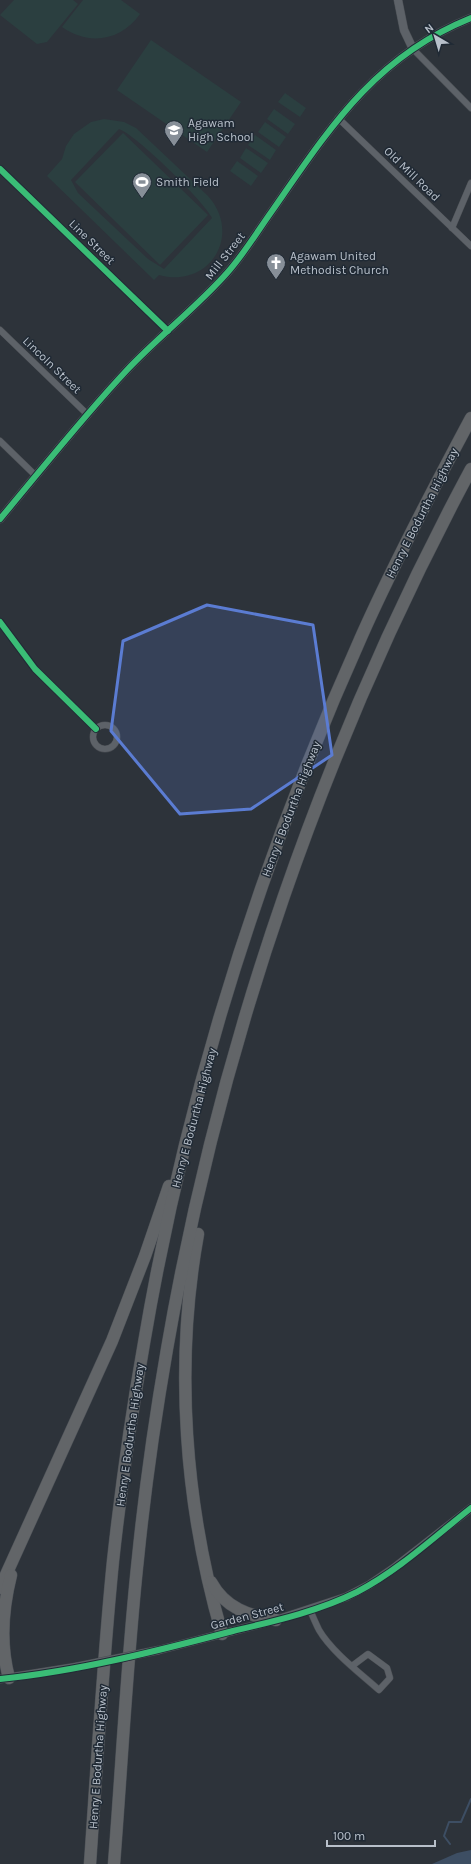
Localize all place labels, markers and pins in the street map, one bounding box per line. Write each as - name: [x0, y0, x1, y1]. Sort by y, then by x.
- place label: Agawam High School: [188, 116, 254, 144]
- school or university icon: Agawam High School: [163, 119, 185, 147]
- sports icon: Smith Field: [131, 171, 153, 199]
- place label: Smith Field: [156, 175, 219, 189]
- place label: Agawam United Methodist Church: [290, 249, 389, 277]
- church icon: Agawam United Methodist Church: [265, 252, 287, 280]

